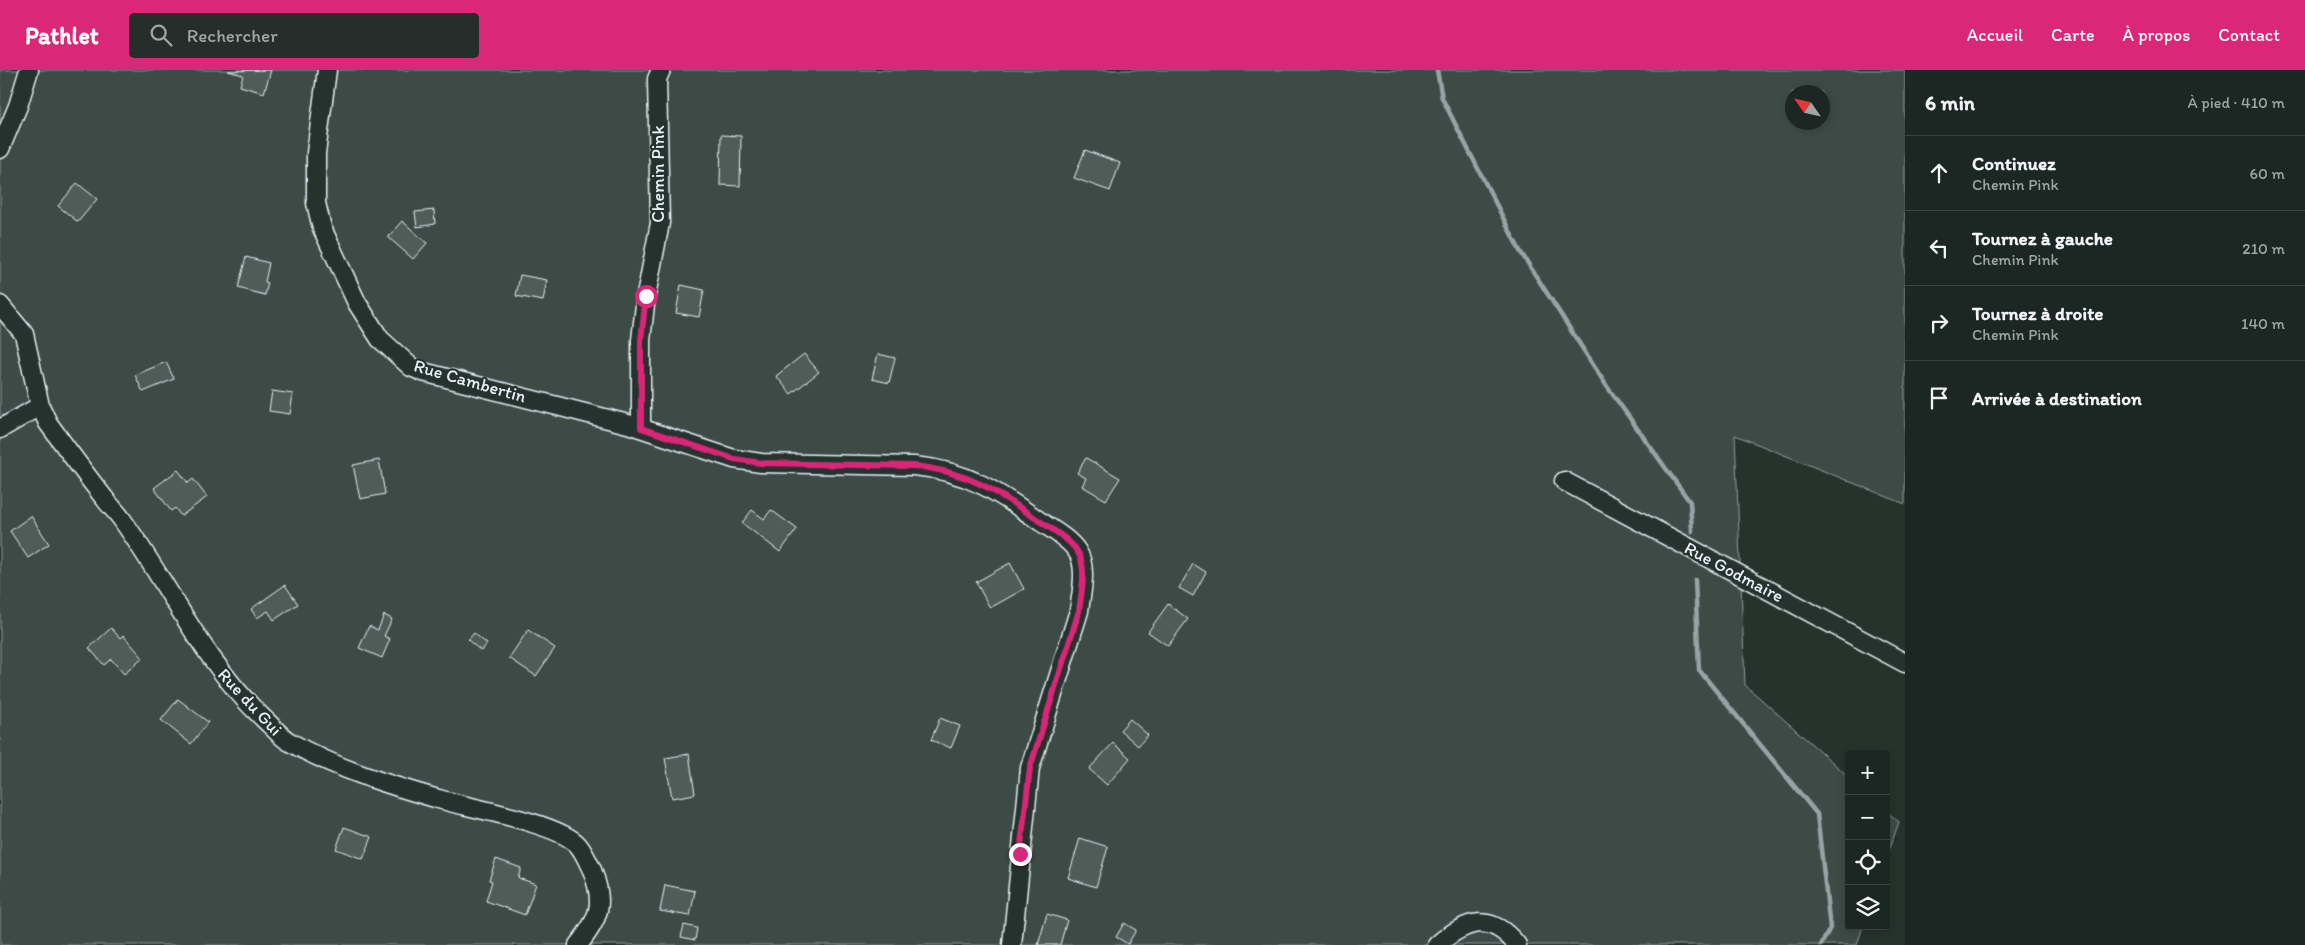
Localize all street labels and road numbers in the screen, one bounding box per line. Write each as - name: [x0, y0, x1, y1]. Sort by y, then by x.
- street label: Chemin Pink: [647, 125, 669, 223]
- street label: Rue Cambertin: [411, 355, 529, 408]
- street label: Rue Godmaire: [1681, 537, 1787, 607]
- street label: Rue du Gui: [213, 664, 287, 740]

